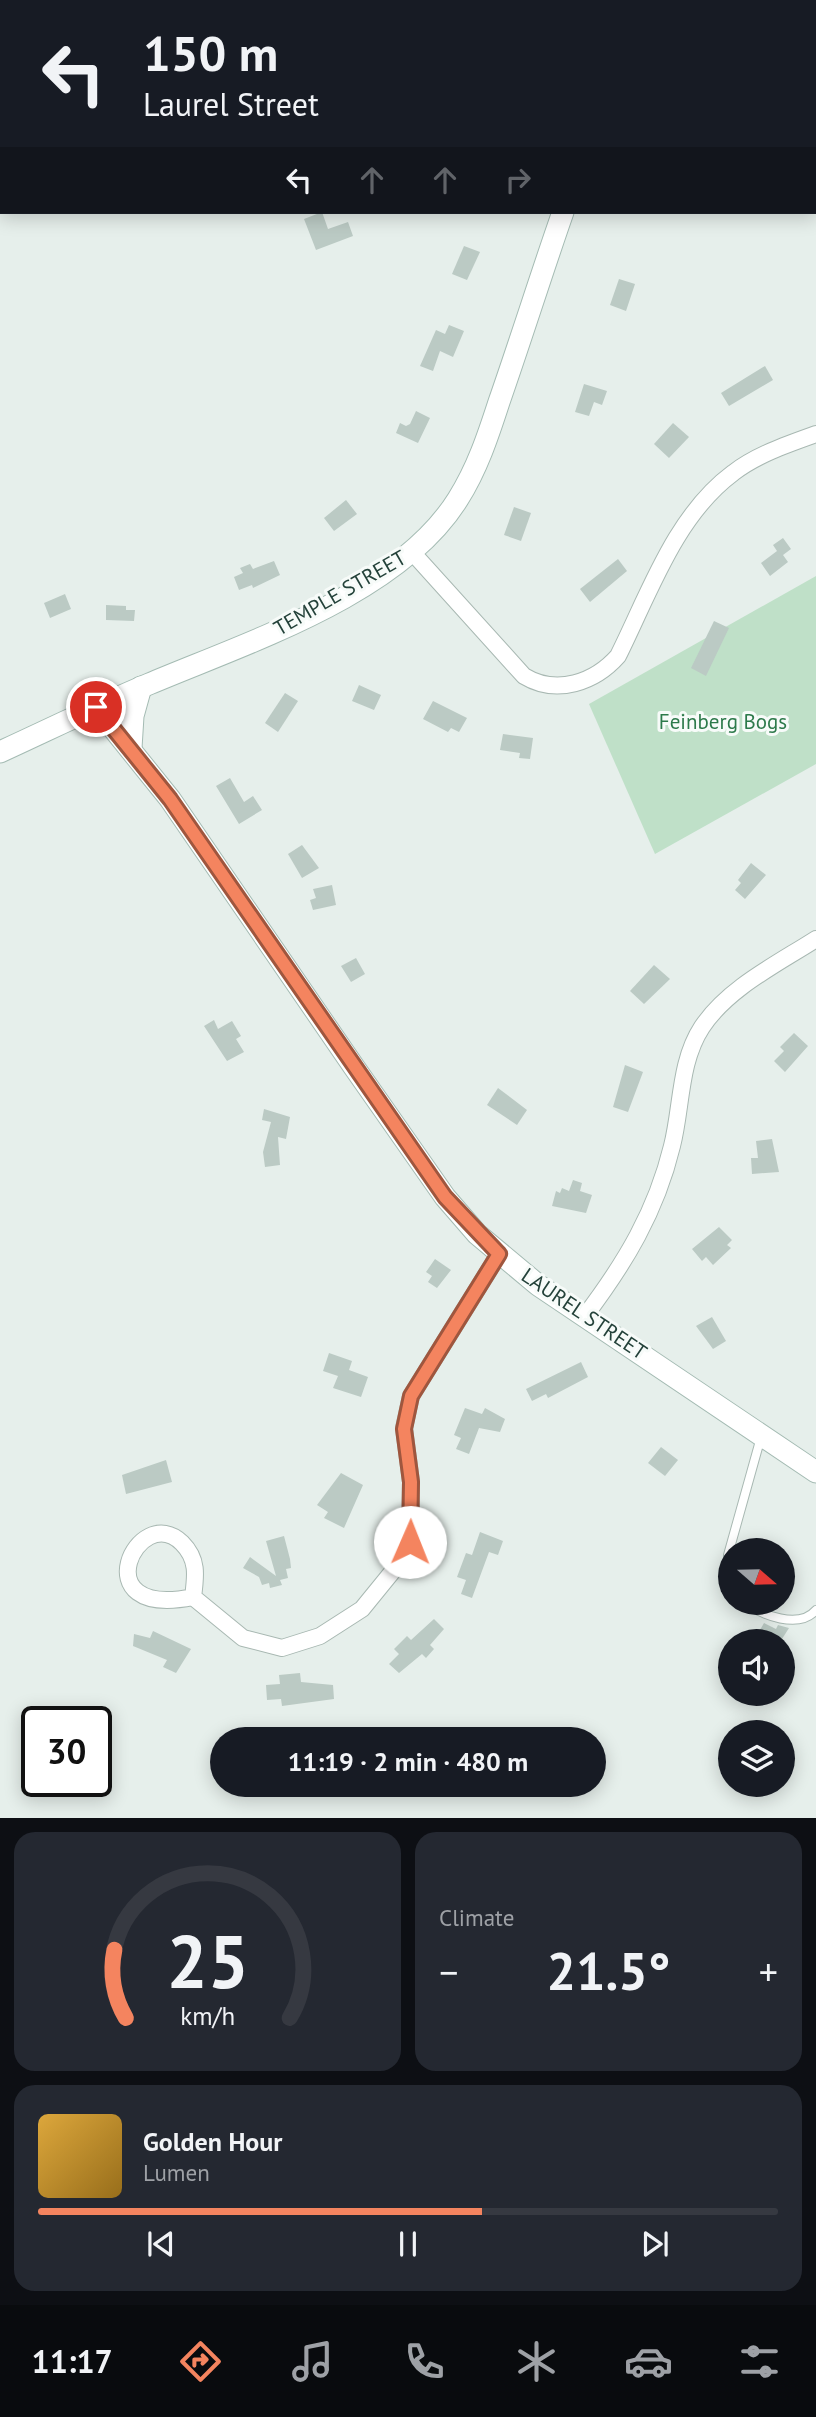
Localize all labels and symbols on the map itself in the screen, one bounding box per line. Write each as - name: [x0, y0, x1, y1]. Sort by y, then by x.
- street label: TEMPLE STREET: [269, 544, 411, 641]
- pin: [66, 677, 126, 737]
- park label: Feinberg Bogs: [659, 708, 787, 735]
- street label: LAUREL STREET: [516, 1262, 653, 1366]
- position arrow: [373, 1505, 447, 1579]
- north arrow: [718, 1538, 794, 1615]
- speed limit sign: 30: [21, 1706, 112, 1797]

